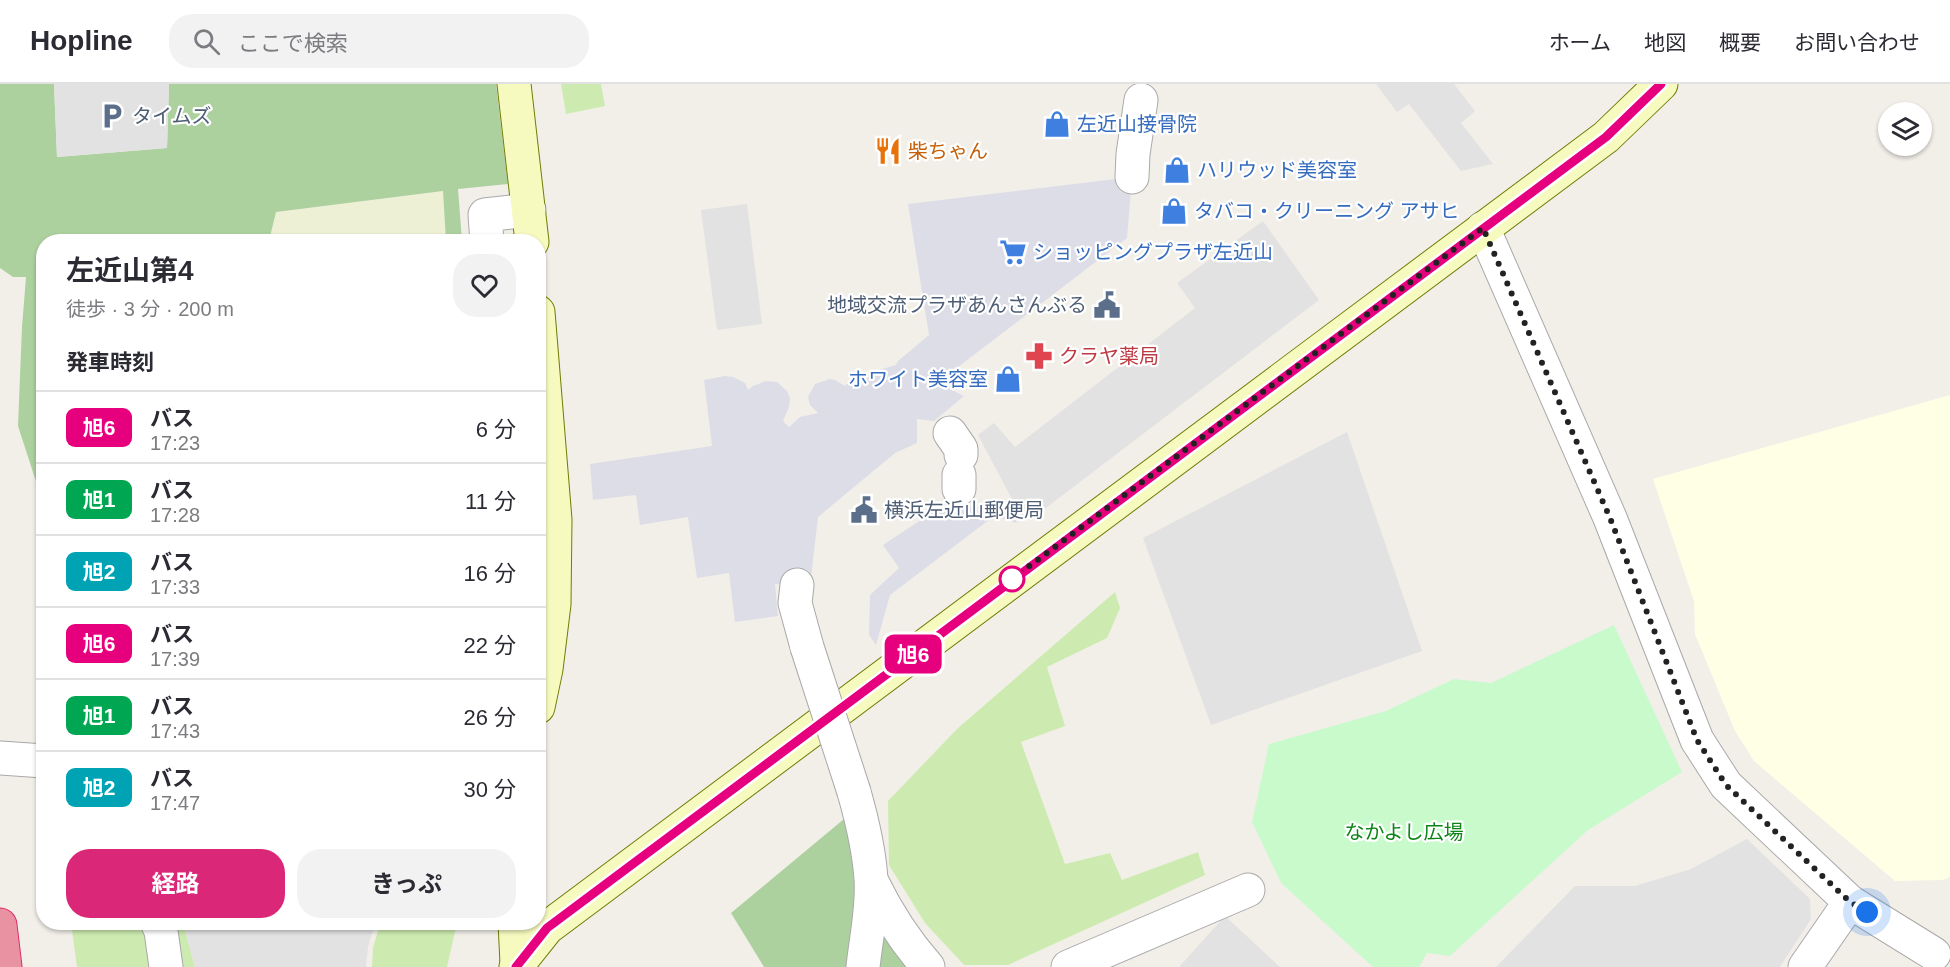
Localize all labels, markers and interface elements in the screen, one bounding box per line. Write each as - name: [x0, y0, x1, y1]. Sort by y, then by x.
- search box: [169, 14, 589, 68]
- text: Hopline: [30, 25, 133, 56]
- icon: search: [190, 25, 223, 58]
- text: ここで検索: [238, 31, 348, 56]
- text: ホーム: [1549, 31, 1611, 54]
- text: 地図: [1644, 31, 1686, 54]
- text: 概要: [1719, 31, 1761, 54]
- text: お問い合わせ: [1794, 31, 1920, 54]
- parking icon: タイムズ: [97, 101, 127, 131]
- map controls: [1878, 102, 1932, 156]
- button: layers: [1878, 102, 1932, 156]
- place label: タイムズ: [132, 105, 212, 127]
- shop icon: 左近山接骨院: [1042, 109, 1072, 139]
- place label: 左近山接骨院: [1077, 113, 1197, 135]
- restaurant icon: 柴ちゃん: [873, 136, 903, 166]
- place label: 柴ちゃん: [908, 140, 988, 162]
- shop icon: ハリウッド美容室: [1162, 155, 1192, 185]
- place label: ハリウッド美容室: [1197, 159, 1357, 181]
- shop icon: タバコ・クリーニング アサヒ: [1159, 196, 1189, 226]
- place label: タバコ・クリーニング アサヒ: [1194, 200, 1460, 222]
- supermarket icon: ショッピングプラザ左近山: [998, 237, 1028, 267]
- place label: ショッピングプラザ左近山: [1033, 241, 1273, 263]
- button: heart: [453, 254, 516, 317]
- text: 左近山第4: [66, 255, 194, 286]
- public building icon: 地域交流プラザあんさんぶる: [1092, 290, 1122, 320]
- place label: 地域交流プラザあんさんぶる: [827, 294, 1087, 316]
- text: 徒歩 · 3 分 · 200 m: [66, 298, 234, 320]
- pharmacy icon: クラヤ薬局: [1024, 341, 1054, 371]
- place label: クラヤ薬局: [1059, 345, 1159, 367]
- text: 発車時刻: [66, 350, 154, 375]
- shop icon: ホワイト美容室: [993, 364, 1023, 394]
- place label: ホワイト美容室: [848, 368, 988, 390]
- text: バス: [150, 406, 194, 431]
- text: 旭6: [83, 416, 115, 439]
- text: 6 分: [476, 417, 516, 442]
- text: 17:23: [150, 432, 200, 454]
- text: バス: [150, 478, 194, 503]
- text: 旭1: [83, 488, 115, 511]
- text: 11 分: [465, 489, 516, 514]
- public building icon: 横浜左近山郵便局: [849, 495, 879, 525]
- place label: 横浜左近山郵便局: [884, 499, 1044, 521]
- text: 17:28: [150, 504, 200, 526]
- text: バス: [150, 550, 194, 575]
- text: 旭2: [83, 560, 115, 583]
- text: 16 分: [463, 561, 516, 586]
- unlabelled marker: [999, 566, 1025, 592]
- text: 17:33: [150, 576, 200, 598]
- text: バス: [150, 622, 194, 647]
- text: 旭6: [83, 632, 115, 655]
- text: 22 分: [463, 633, 516, 658]
- line badge: 旭6: [886, 634, 940, 674]
- text: 旭6: [897, 643, 929, 666]
- text: 17:39: [150, 648, 200, 670]
- text: バス: [150, 694, 194, 719]
- text: 旭1: [83, 704, 115, 727]
- text: 26 分: [463, 705, 516, 730]
- text: 17:43: [150, 720, 200, 742]
- text: バス: [150, 766, 194, 791]
- text: 旭2: [83, 776, 115, 799]
- text: 30 分: [463, 777, 516, 802]
- text: 17:47: [150, 792, 200, 814]
- park label: なかよし広場: [1345, 821, 1464, 843]
- button: 経路: [66, 849, 285, 918]
- button: きっぷ: [297, 849, 516, 918]
- your location: [1852, 897, 1882, 927]

